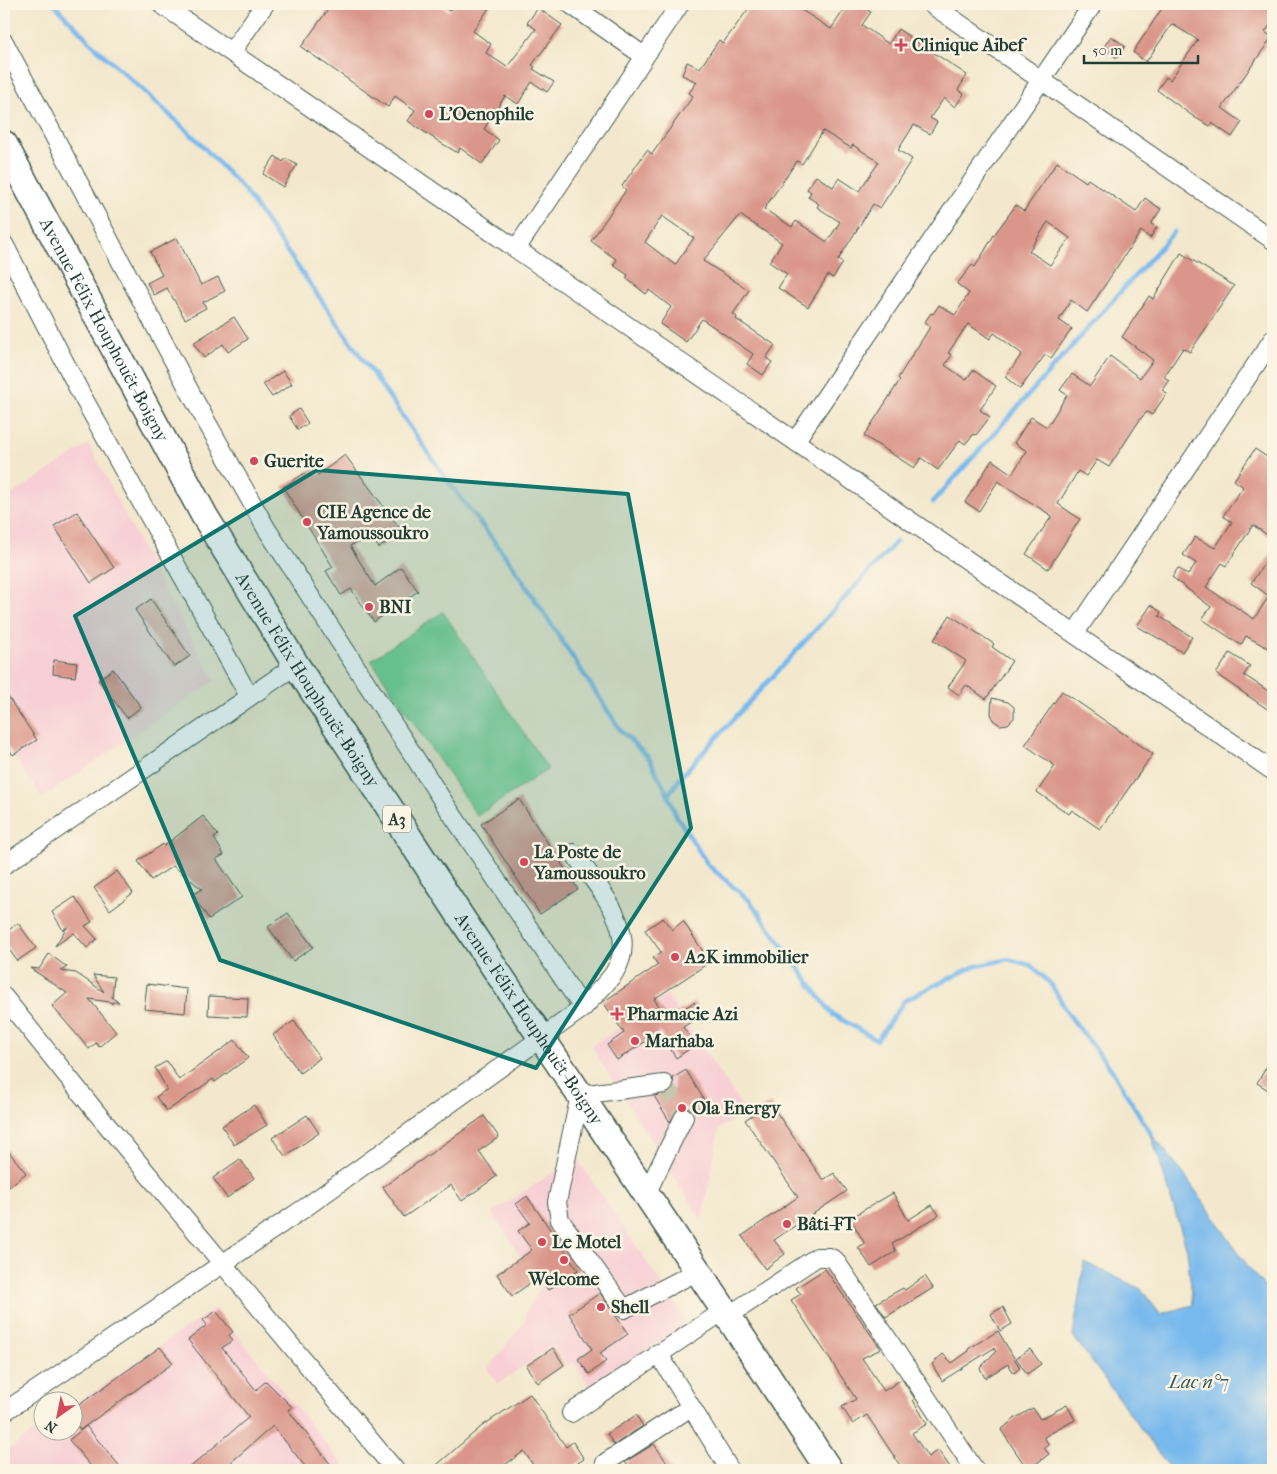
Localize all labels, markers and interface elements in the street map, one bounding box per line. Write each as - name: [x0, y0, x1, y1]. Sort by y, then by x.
- scale bar: [1084, 32, 1198, 64]
- place label: Clinique Aibef: [912, 35, 1027, 56]
- marker: Clinique Aibef: [894, 38, 908, 52]
- text: 50 m: [1092, 41, 1123, 59]
- place label: L'Oenophile: [439, 104, 534, 125]
- marker: L'Oenophile: [423, 108, 435, 120]
- street label: Avenue Félix Houphouët-Boigny: [35, 213, 174, 446]
- place label: Guerite: [264, 451, 324, 472]
- marker: Guerite: [248, 455, 260, 467]
- place label: CIE Agence de Yamoussoukro: [316, 502, 431, 544]
- marker: CIE Agence de Yamoussoukro: [301, 516, 313, 528]
- street label: Avenue Félix Houphouët-Boigny: [231, 567, 384, 793]
- place label: BNI: [379, 597, 411, 618]
- marker: BNI: [363, 601, 375, 613]
- road number: A3: [383, 806, 411, 832]
- place label: La Poste de Yamoussoukro: [533, 842, 646, 884]
- marker: La Poste de Yamoussoukro: [518, 856, 530, 868]
- street label: Avenue Félix Houphouët-Boigny: [450, 908, 608, 1130]
- place label: A2K immobilier: [684, 947, 809, 968]
- marker: A2K immobilier: [669, 951, 681, 963]
- place label: Pharmacie Azi: [627, 1004, 739, 1025]
- marker: Pharmacie Azi: [611, 1008, 623, 1020]
- place label: Marhaba: [644, 1031, 714, 1052]
- marker: Marhaba: [629, 1035, 641, 1047]
- place label: Ola Energy: [692, 1098, 782, 1119]
- marker: Ola Energy: [676, 1102, 688, 1114]
- place label: Bâti-FT: [797, 1214, 856, 1235]
- marker: Bâti-FT: [781, 1218, 793, 1230]
- place label: Le Motel: [552, 1232, 622, 1253]
- marker: Le Motel: [536, 1236, 548, 1248]
- marker: Welcome: [558, 1254, 570, 1266]
- place label: Welcome: [528, 1269, 600, 1290]
- place label: Shell: [611, 1297, 650, 1318]
- marker: Shell: [595, 1301, 607, 1313]
- water label: Lac n°7: [1167, 1371, 1229, 1393]
- north arrow: [32, 1392, 82, 1442]
- text: N: [42, 1416, 60, 1437]

